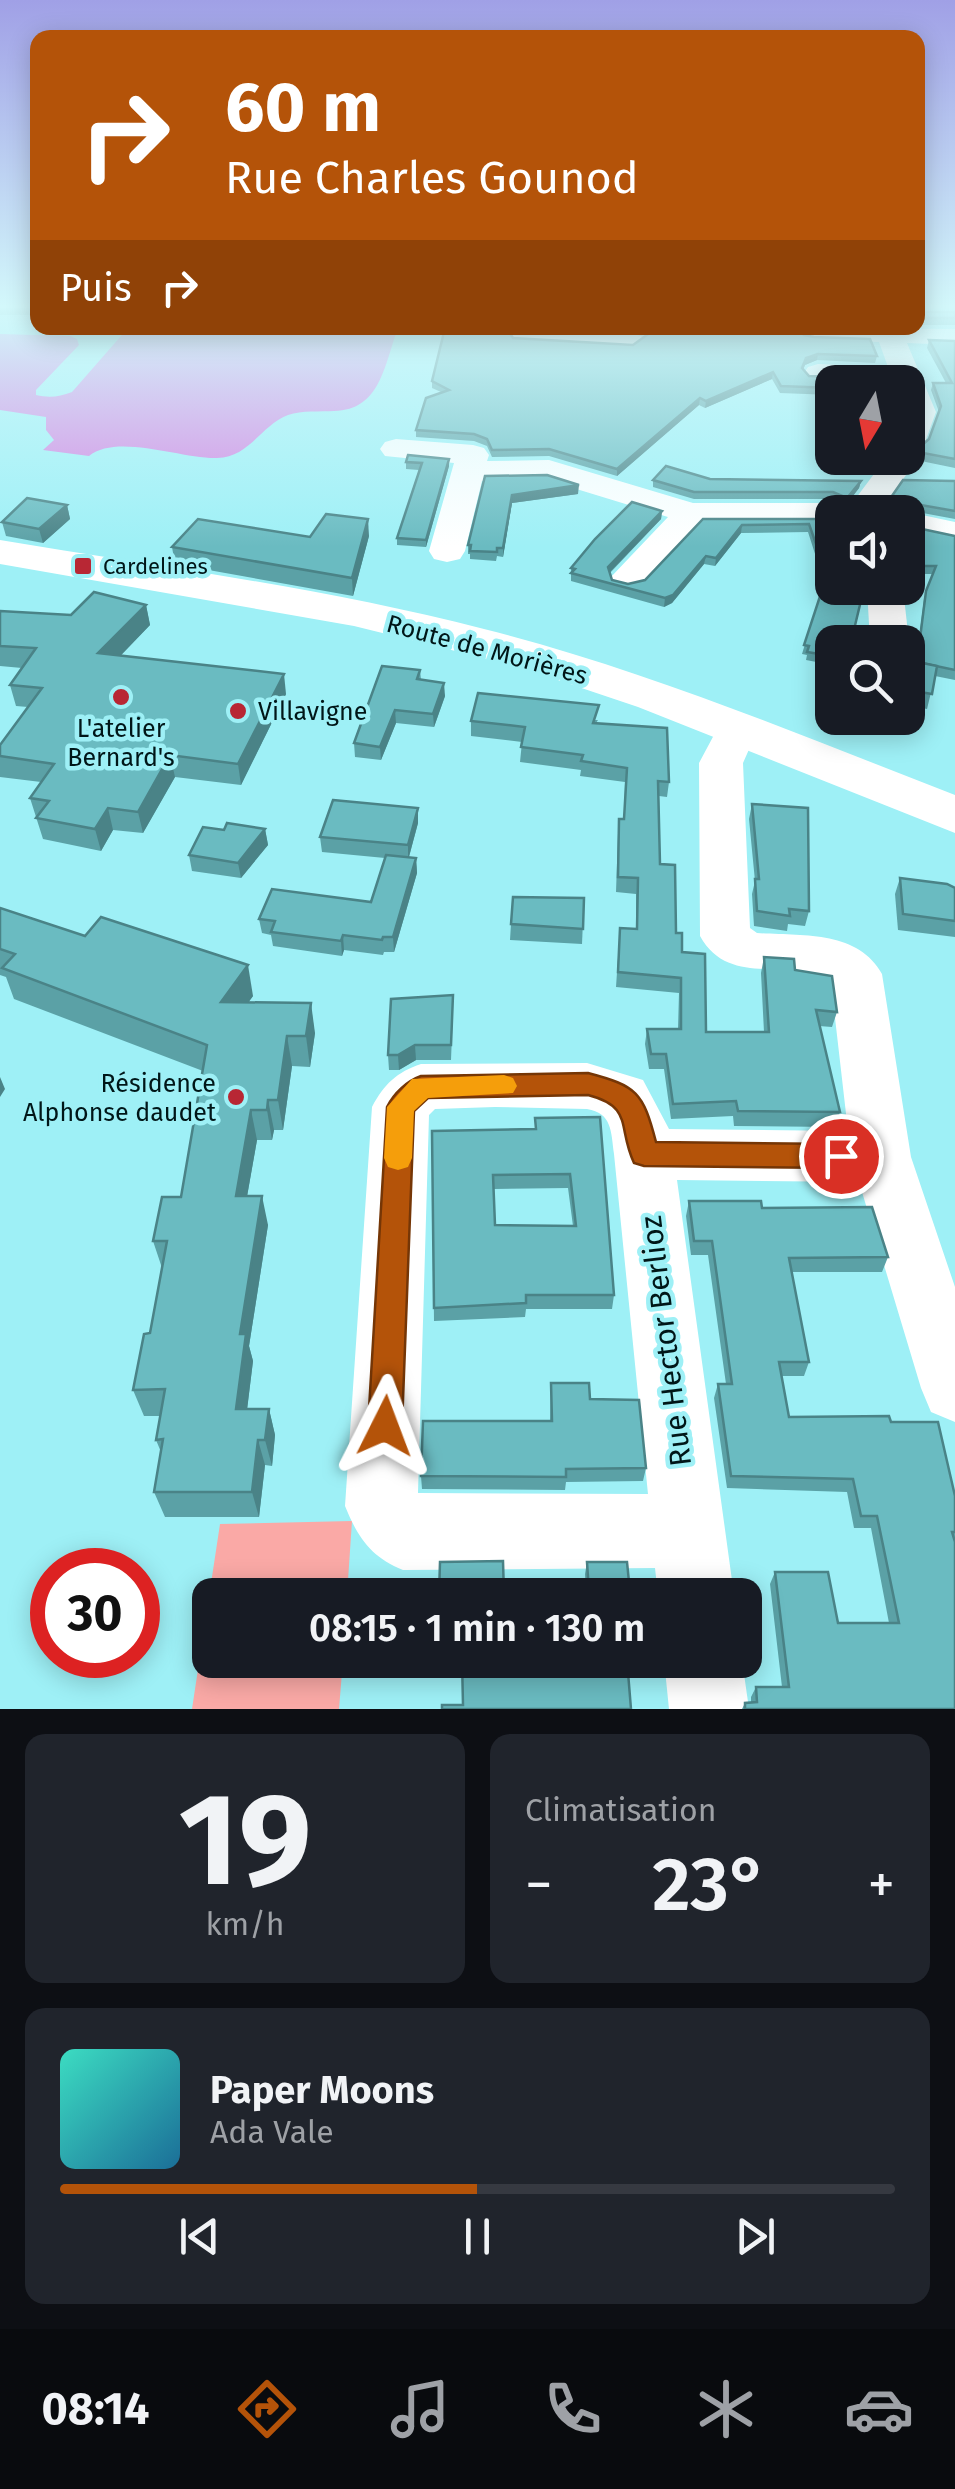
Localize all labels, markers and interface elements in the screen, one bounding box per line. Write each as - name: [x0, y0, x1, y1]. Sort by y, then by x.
- text: 60 m: [225, 66, 381, 150]
- icon: right: [60, 70, 190, 200]
- text: Rue Charles Gounod: [225, 151, 639, 205]
- icon: right: [152, 260, 207, 315]
- text: Puis: [60, 265, 132, 311]
- north arrow: [815, 365, 925, 475]
- map controls: [815, 365, 925, 735]
- button: sound: [815, 495, 925, 605]
- place label: Cardelines: [103, 553, 208, 580]
- marker: Cardelines: [72, 555, 94, 577]
- street label: Route de Morières: [383, 609, 590, 691]
- button: search: [815, 625, 925, 735]
- marker: L'atelier Bernard's: [110, 686, 132, 708]
- place label: Villavigne: [258, 697, 367, 727]
- marker: Villavigne: [227, 700, 249, 722]
- place label: L'atelier Bernard's: [67, 714, 175, 773]
- place label: Résidence Alphonse daudet: [23, 1069, 217, 1128]
- marker: Résidence Alphonse daudet: [225, 1086, 247, 1108]
- pin: [799, 1114, 884, 1199]
- icon: arrive: [814, 1129, 869, 1184]
- street label: Rue Hector Berlioz: [633, 1214, 699, 1468]
- position arrow: [333, 1374, 437, 1478]
- speed limit sign: 30: [30, 1548, 160, 1678]
- text: 08:15 · 1 min · 130 m: [309, 1605, 645, 1651]
- text: 19: [178, 1762, 312, 1918]
- text: Climatisation: [525, 1791, 716, 1829]
- text: 23°: [652, 1840, 768, 1930]
- text: −: [525, 1852, 553, 1918]
- text: +: [868, 1852, 895, 1918]
- text: km/h: [205, 1905, 285, 1943]
- text: Paper Moons: [210, 2067, 434, 2113]
- text: Ada Vale: [210, 2113, 334, 2151]
- icon: previous: [172, 2209, 227, 2264]
- icon: pause: [450, 2209, 505, 2264]
- icon: next: [728, 2209, 783, 2264]
- icon: directions: [232, 2374, 302, 2444]
- icon: music: [385, 2374, 455, 2444]
- icon: phone: [538, 2374, 608, 2444]
- icon: climate: [691, 2374, 761, 2444]
- icon: car: [844, 2374, 914, 2444]
- text: 08:14: [41, 2382, 149, 2436]

